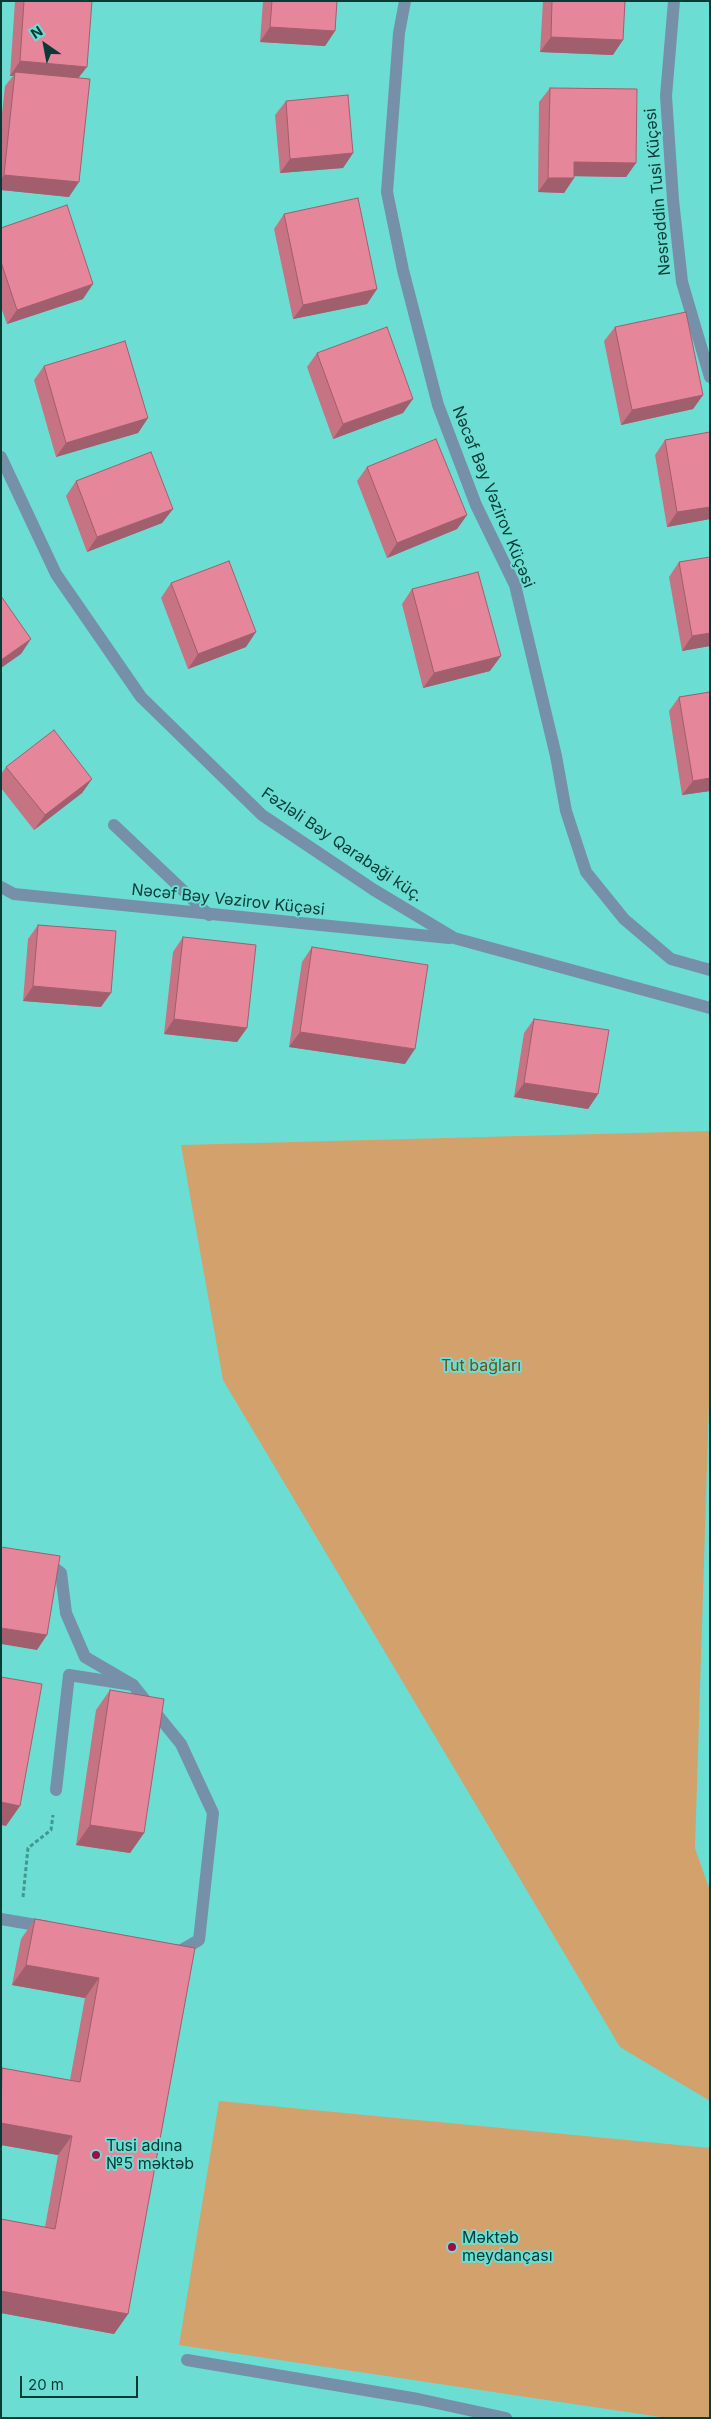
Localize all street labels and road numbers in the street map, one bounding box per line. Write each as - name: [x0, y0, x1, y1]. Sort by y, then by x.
- street label: Nəsrəddin Tusi Küçəsi: [641, 107, 675, 277]
- street label: Nəcəf Bəy Vəzirov Küçəsi: [448, 403, 538, 591]
- street label: Fəzləli Bəy Qarabaği küç.: [258, 784, 426, 906]
- street label: Nəcəf Bəy Vəzirov Küçəsi: [130, 880, 326, 920]

